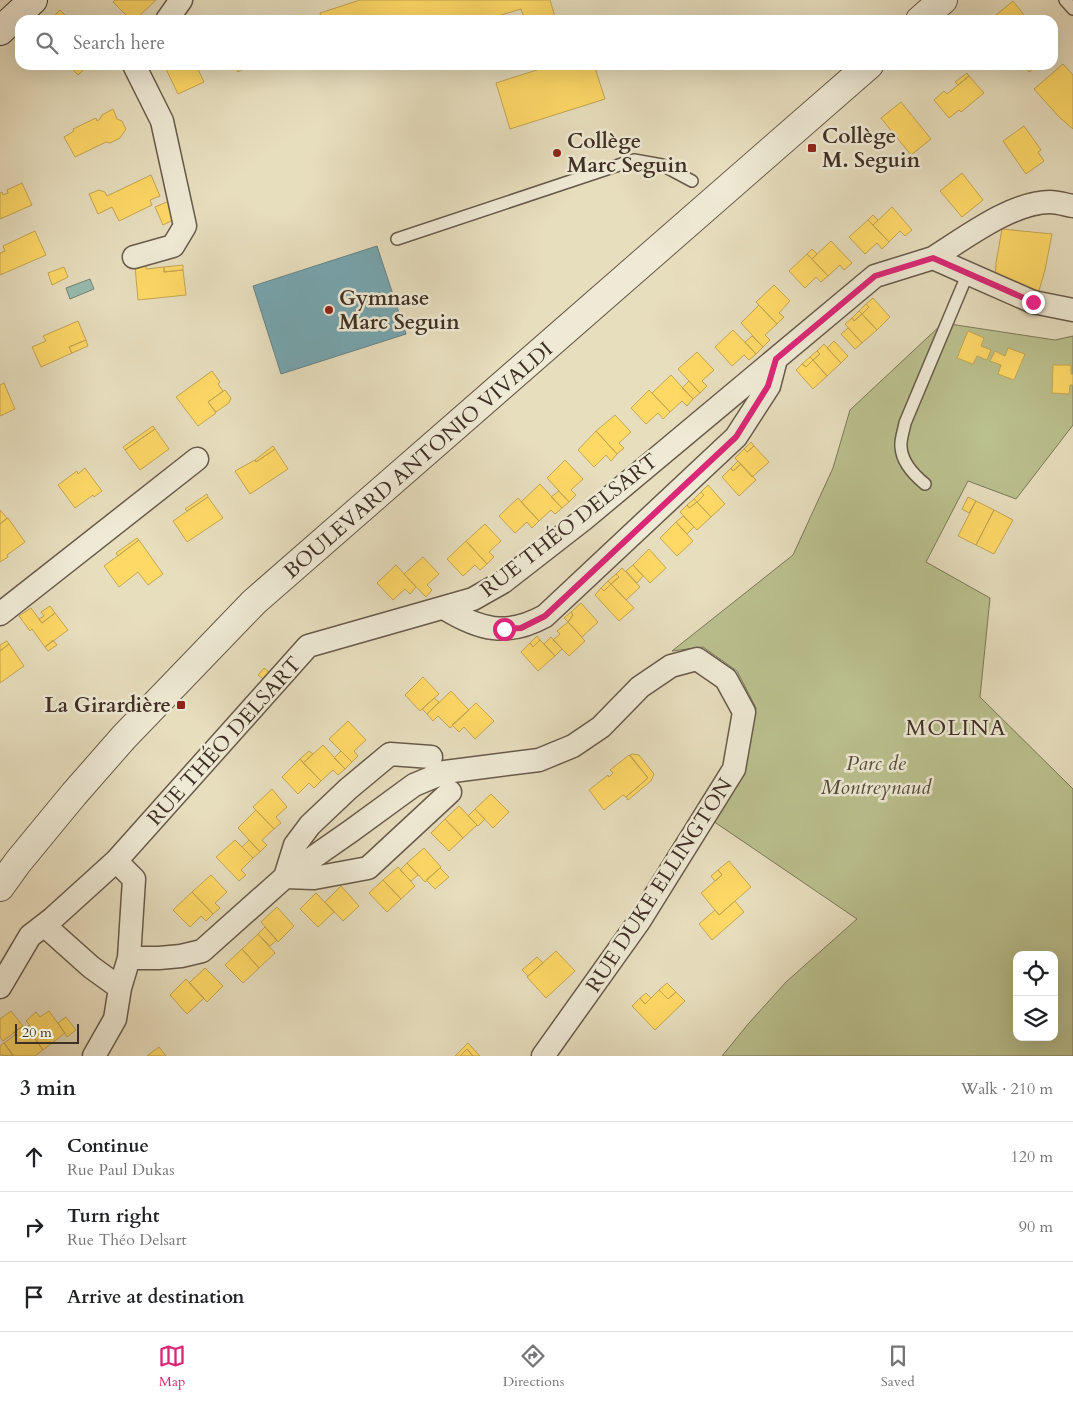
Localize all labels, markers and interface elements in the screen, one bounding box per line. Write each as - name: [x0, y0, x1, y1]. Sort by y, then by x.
- search box: [15, 15, 1058, 70]
- icon: search: [33, 29, 61, 57]
- text: Search here: [73, 30, 165, 56]
- place label: Collège M. Seguin: [822, 122, 921, 175]
- place label: Collège Marc Seguin: [567, 127, 688, 180]
- marker: Collège M. Seguin: [806, 142, 818, 154]
- marker: Collège Marc Seguin: [551, 147, 563, 159]
- place label: Gymnase Marc Seguin: [339, 284, 460, 337]
- route end: [1022, 291, 1045, 314]
- marker: Gymnase Marc Seguin: [323, 304, 335, 316]
- street label: BOULEVARD ANTONIO VIVALDI: [277, 335, 559, 585]
- street label: RUE THÉO DELSART: [474, 447, 664, 604]
- route start: [493, 618, 516, 641]
- street label: RUE THÉO DELSART: [141, 651, 308, 832]
- place label: La Girardière: [44, 691, 171, 720]
- marker: La Girardière: [175, 699, 187, 711]
- district label: MOLINA: [906, 713, 1006, 743]
- park label: Parc de Montreynaud: [821, 749, 932, 802]
- street label: RUE DUKE ELLINGTON: [579, 772, 740, 998]
- map controls: [1013, 951, 1058, 1041]
- button: locate: [1013, 951, 1058, 996]
- button: layers: [1013, 996, 1058, 1041]
- scale bar: [15, 1021, 79, 1044]
- text: 20 m: [22, 1023, 52, 1042]
- text: 3 min: [20, 1074, 76, 1103]
- text: Walk · 210 m: [961, 1078, 1053, 1100]
- text: Continue: [67, 1133, 149, 1159]
- icon: ahead: [20, 1143, 48, 1171]
- text: 120 m: [1011, 1146, 1053, 1168]
- text: Rue Paul Dukas: [67, 1159, 175, 1181]
- text: Turn right: [67, 1203, 159, 1229]
- icon: right: [20, 1213, 48, 1241]
- text: 90 m: [1019, 1216, 1053, 1238]
- text: Rue Théo Delsart: [67, 1229, 187, 1251]
- icon: arrive: [20, 1283, 48, 1311]
- text: Arrive at destination: [67, 1284, 244, 1310]
- tab: Map: [158, 1342, 186, 1391]
- tab: Directions: [503, 1342, 564, 1391]
- tab: Saved: [881, 1342, 915, 1391]

